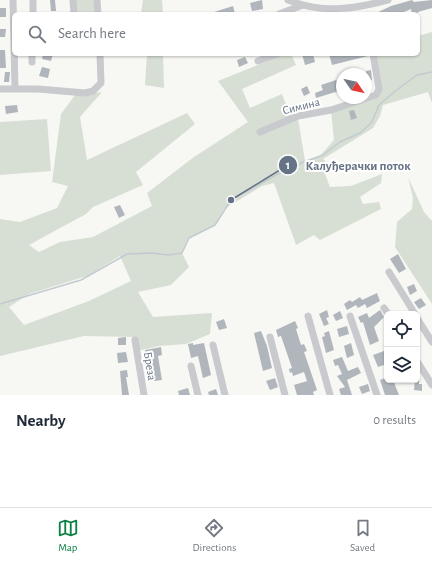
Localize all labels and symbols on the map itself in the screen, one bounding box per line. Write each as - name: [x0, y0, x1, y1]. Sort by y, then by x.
- north arrow: [336, 68, 372, 104]
- street label: Симина: [281, 95, 321, 116]
- callout: Калуђерачки поток: [278, 153, 419, 178]
- text: 1: [286, 159, 290, 171]
- text: Калуђерачки поток: [305, 160, 411, 173]
- street label: Бреза: [142, 351, 158, 382]

